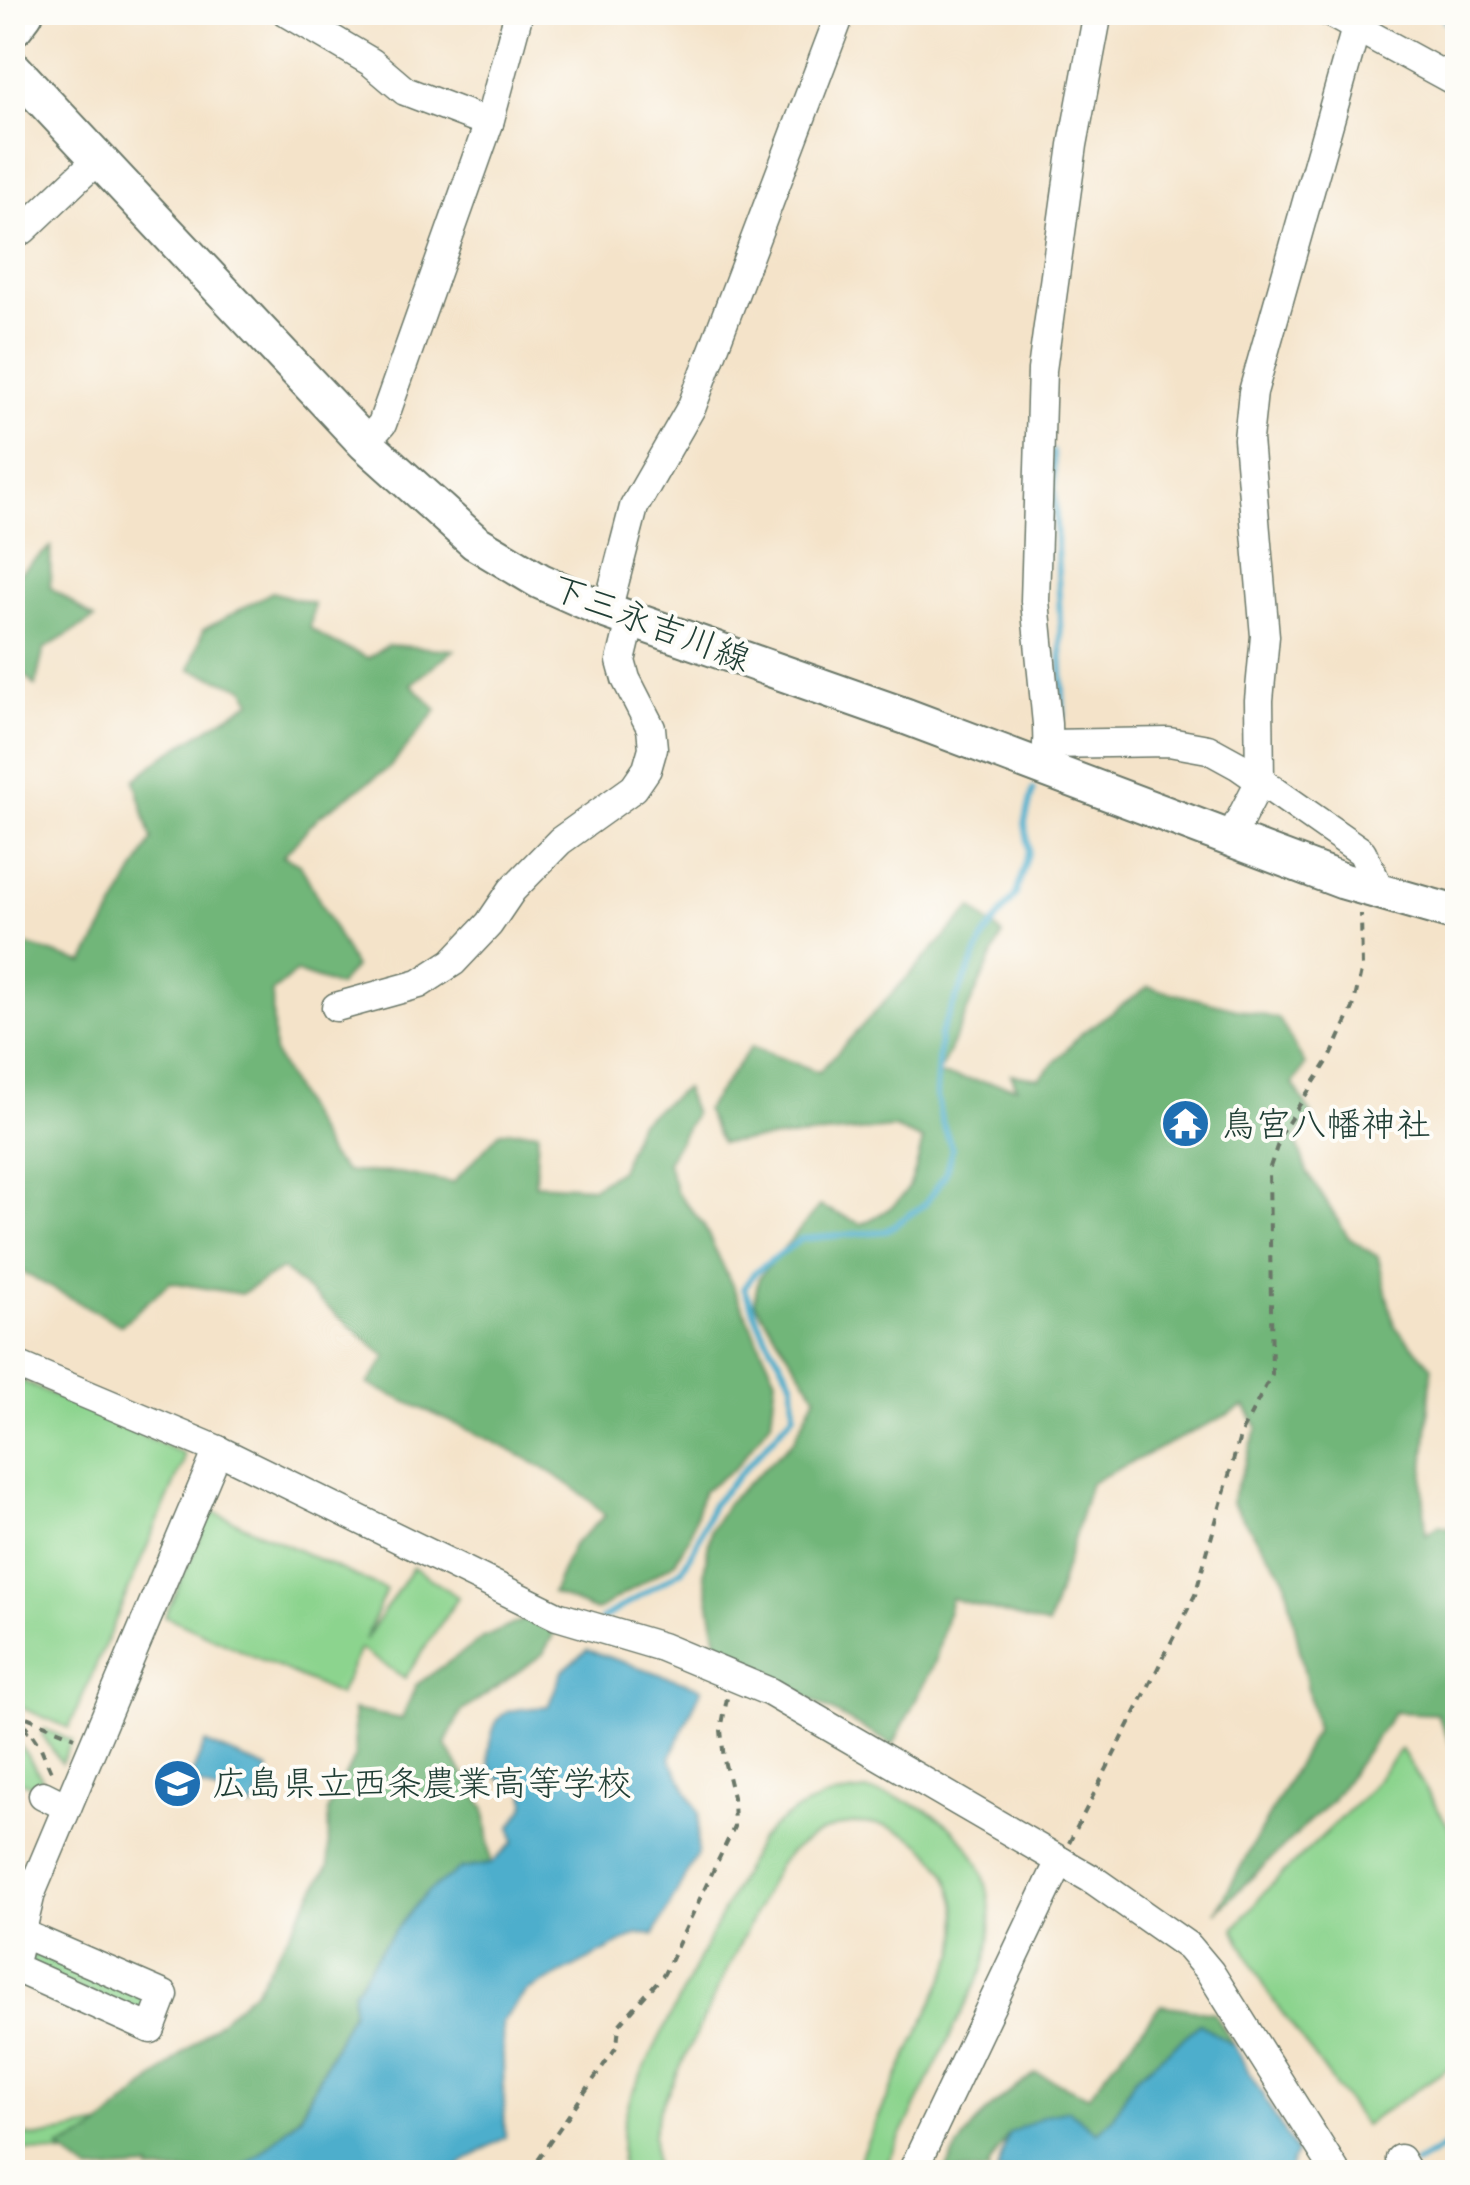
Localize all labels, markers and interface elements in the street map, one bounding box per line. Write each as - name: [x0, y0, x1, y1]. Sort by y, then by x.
- street label: 下三永吉川線: [544, 558, 759, 683]
- place label: 鳥宮八幡神社: [1221, 1095, 1431, 1148]
- temple icon: 鳥宮八幡神社: [1160, 1098, 1212, 1150]
- place label: 広島県立西条農業高等学校: [212, 1754, 632, 1807]
- school or university icon: 広島県立西条農業高等学校: [151, 1757, 203, 1809]

